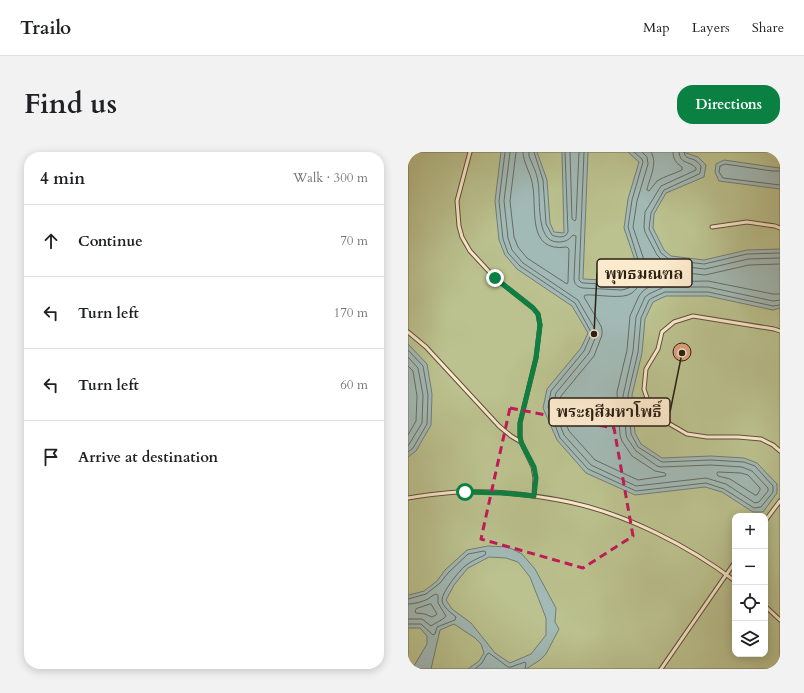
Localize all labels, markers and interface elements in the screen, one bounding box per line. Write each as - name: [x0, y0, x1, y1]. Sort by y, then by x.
- text: Trailo: [20, 15, 71, 41]
- text: Map: [643, 18, 670, 37]
- text: Layers: [692, 18, 730, 37]
- text: Share: [752, 18, 784, 37]
- text: Find us: [24, 85, 117, 123]
- button: Directions: [677, 85, 780, 124]
- text: 4 min: [40, 167, 85, 190]
- text: Walk · 300 m: [293, 169, 368, 187]
- icon: ahead: [40, 230, 62, 252]
- text: Continue: [78, 231, 143, 251]
- text: 70 m: [340, 232, 368, 250]
- callout: พุทธมณฑล: [597, 259, 692, 287]
- text: พุทธมณฑล: [605, 263, 683, 285]
- route end: [486, 269, 504, 287]
- icon: left: [40, 302, 62, 324]
- text: Turn left: [78, 303, 139, 323]
- text: 170 m: [334, 304, 368, 322]
- icon: left: [40, 374, 62, 396]
- text: Turn left: [78, 375, 139, 395]
- text: 60 m: [340, 376, 368, 394]
- callout: พระฤสีมหาโพธิ์: [549, 398, 670, 426]
- text: พระฤสีมหาโพธิ์: [556, 400, 663, 423]
- icon: arrive: [40, 446, 62, 468]
- text: Arrive at destination: [78, 447, 218, 467]
- route start: [456, 483, 474, 501]
- map controls: [732, 513, 768, 657]
- button: +: [732, 513, 768, 549]
- button: −: [732, 549, 768, 585]
- button: locate: [732, 585, 768, 621]
- button: layers: [732, 621, 768, 657]

